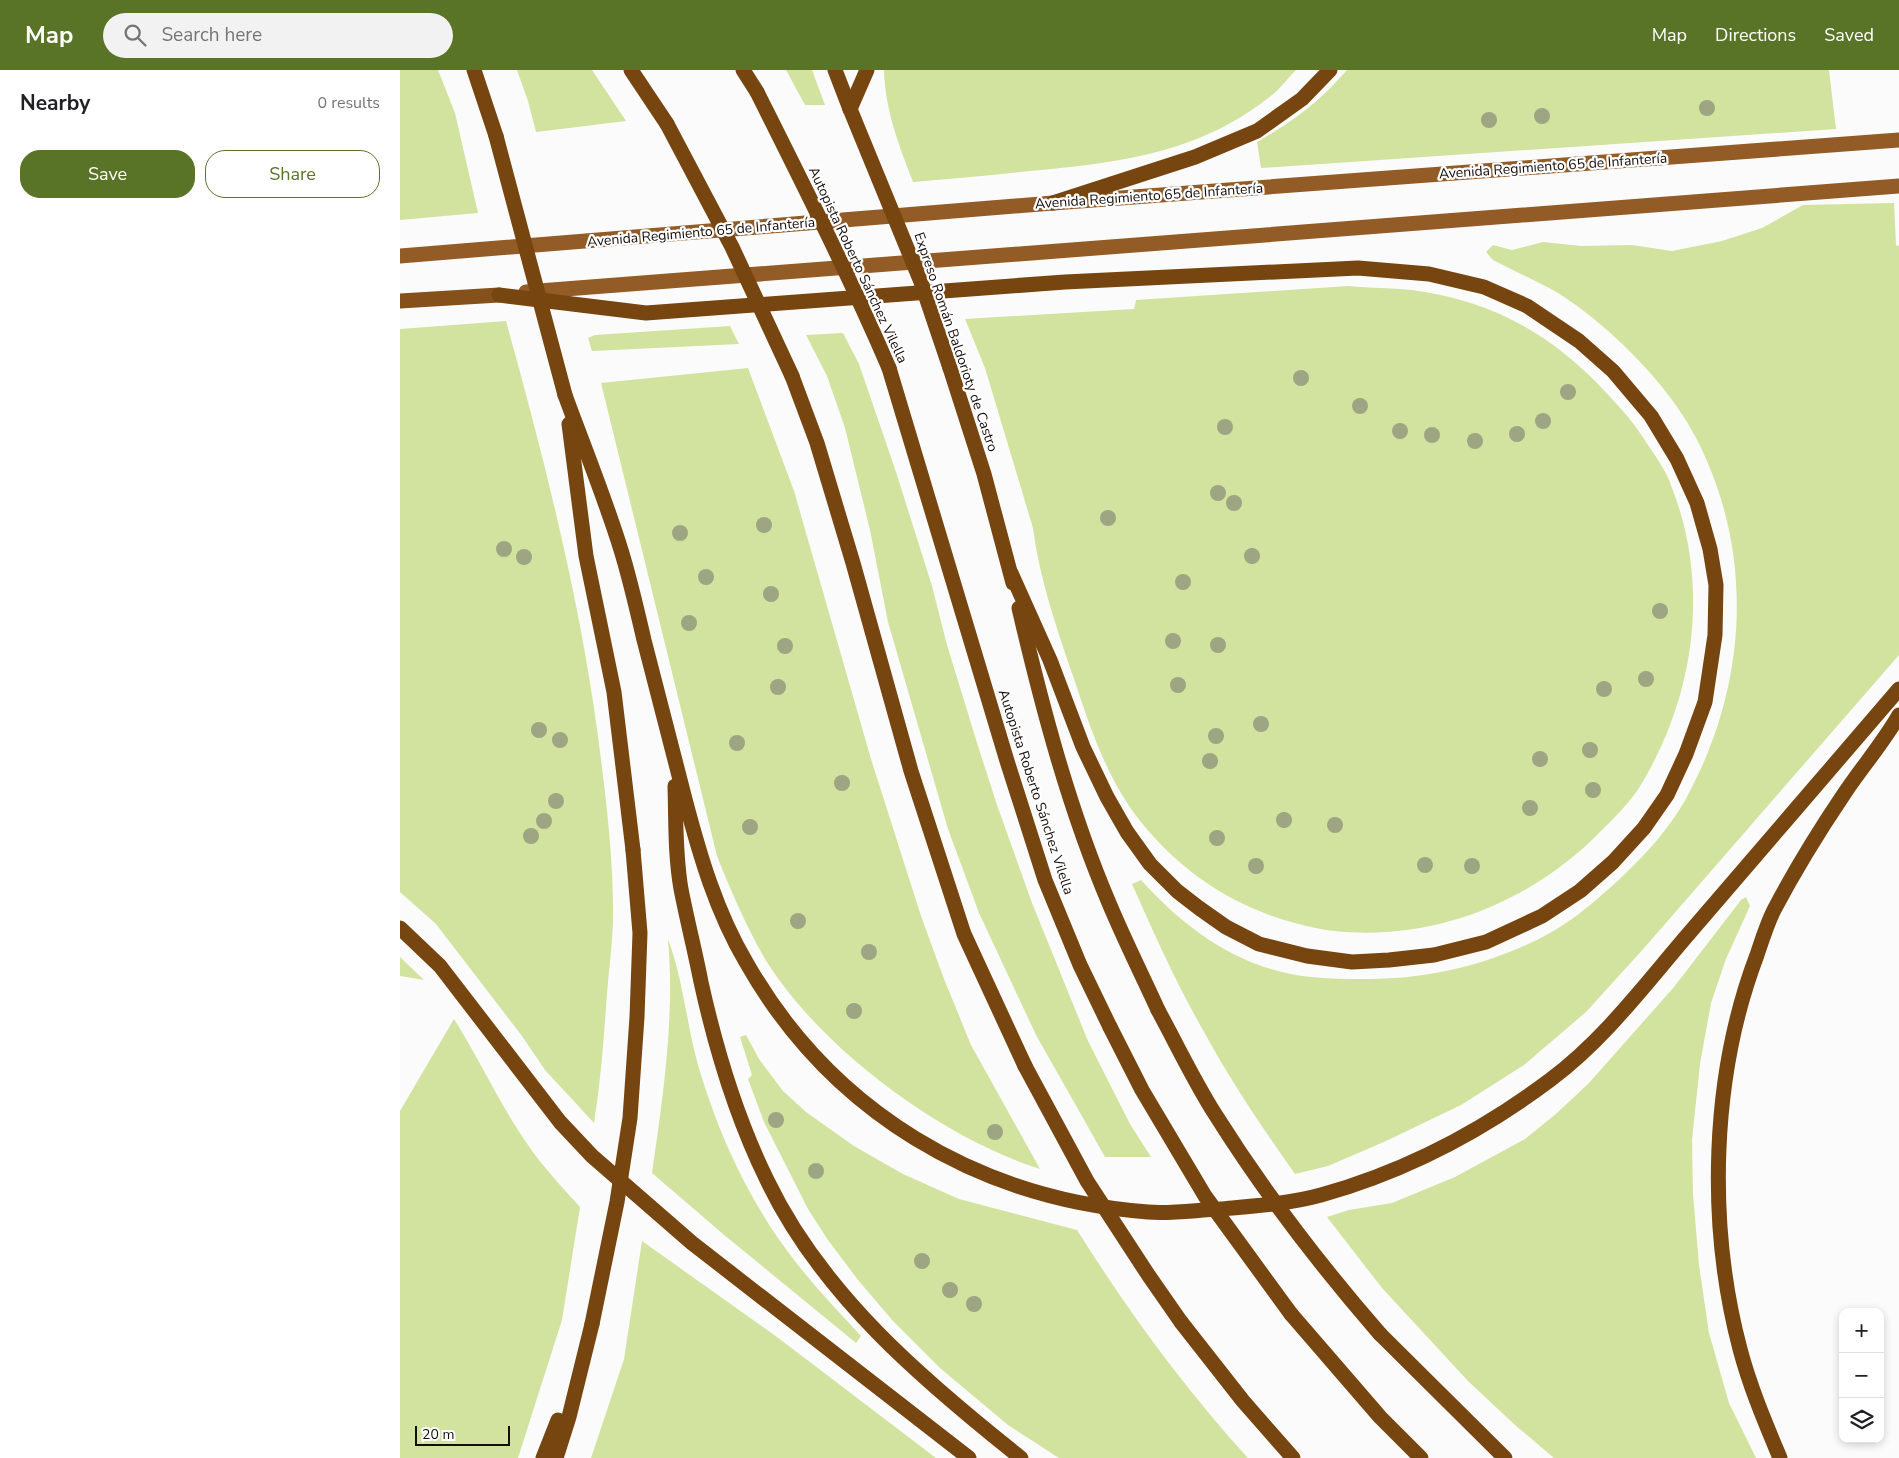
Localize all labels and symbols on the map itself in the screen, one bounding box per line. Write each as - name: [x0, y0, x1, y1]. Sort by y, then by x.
- street label: Avenida Regimiento 65 de Infantería: [1438, 149, 1668, 183]
- street label: Autopista Roberto Sánchez Vilella: [804, 164, 912, 366]
- street label: Avenida Regimiento 65 de Infantería: [1034, 179, 1264, 213]
- street label: Avenida Regimiento 65 de Infantería: [586, 213, 816, 251]
- street label: Expreso Román Baldorioty de Castro: [909, 230, 1003, 454]
- street label: Autopista Roberto Sánchez Vilella: [994, 687, 1078, 897]
- scale bar: [415, 1423, 510, 1446]

